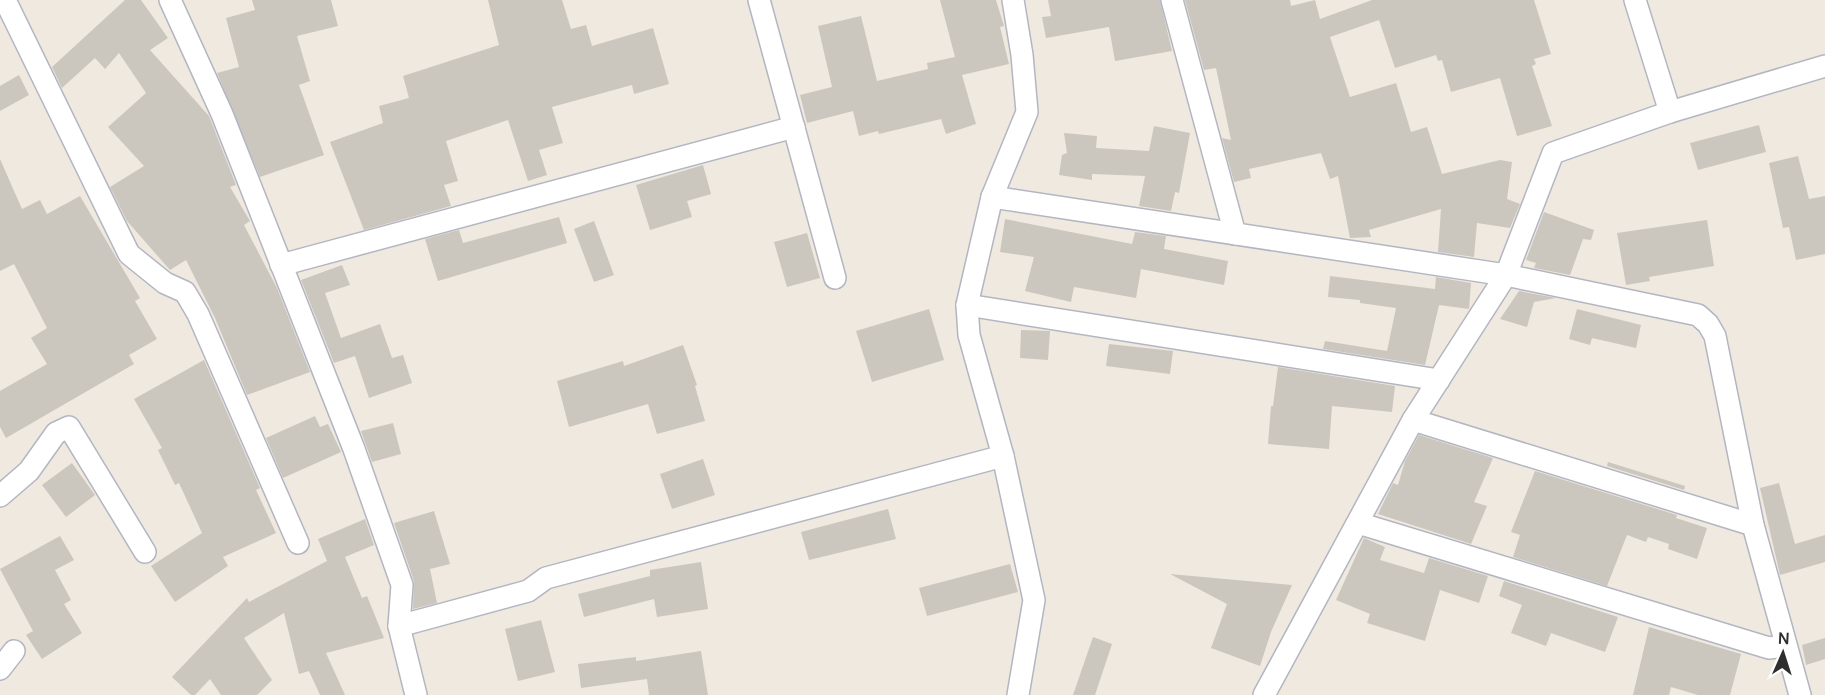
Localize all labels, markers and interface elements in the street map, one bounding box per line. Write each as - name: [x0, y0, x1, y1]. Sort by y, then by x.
- north arrow: [1753, 623, 1813, 683]
- text: N: [1777, 627, 1790, 649]

